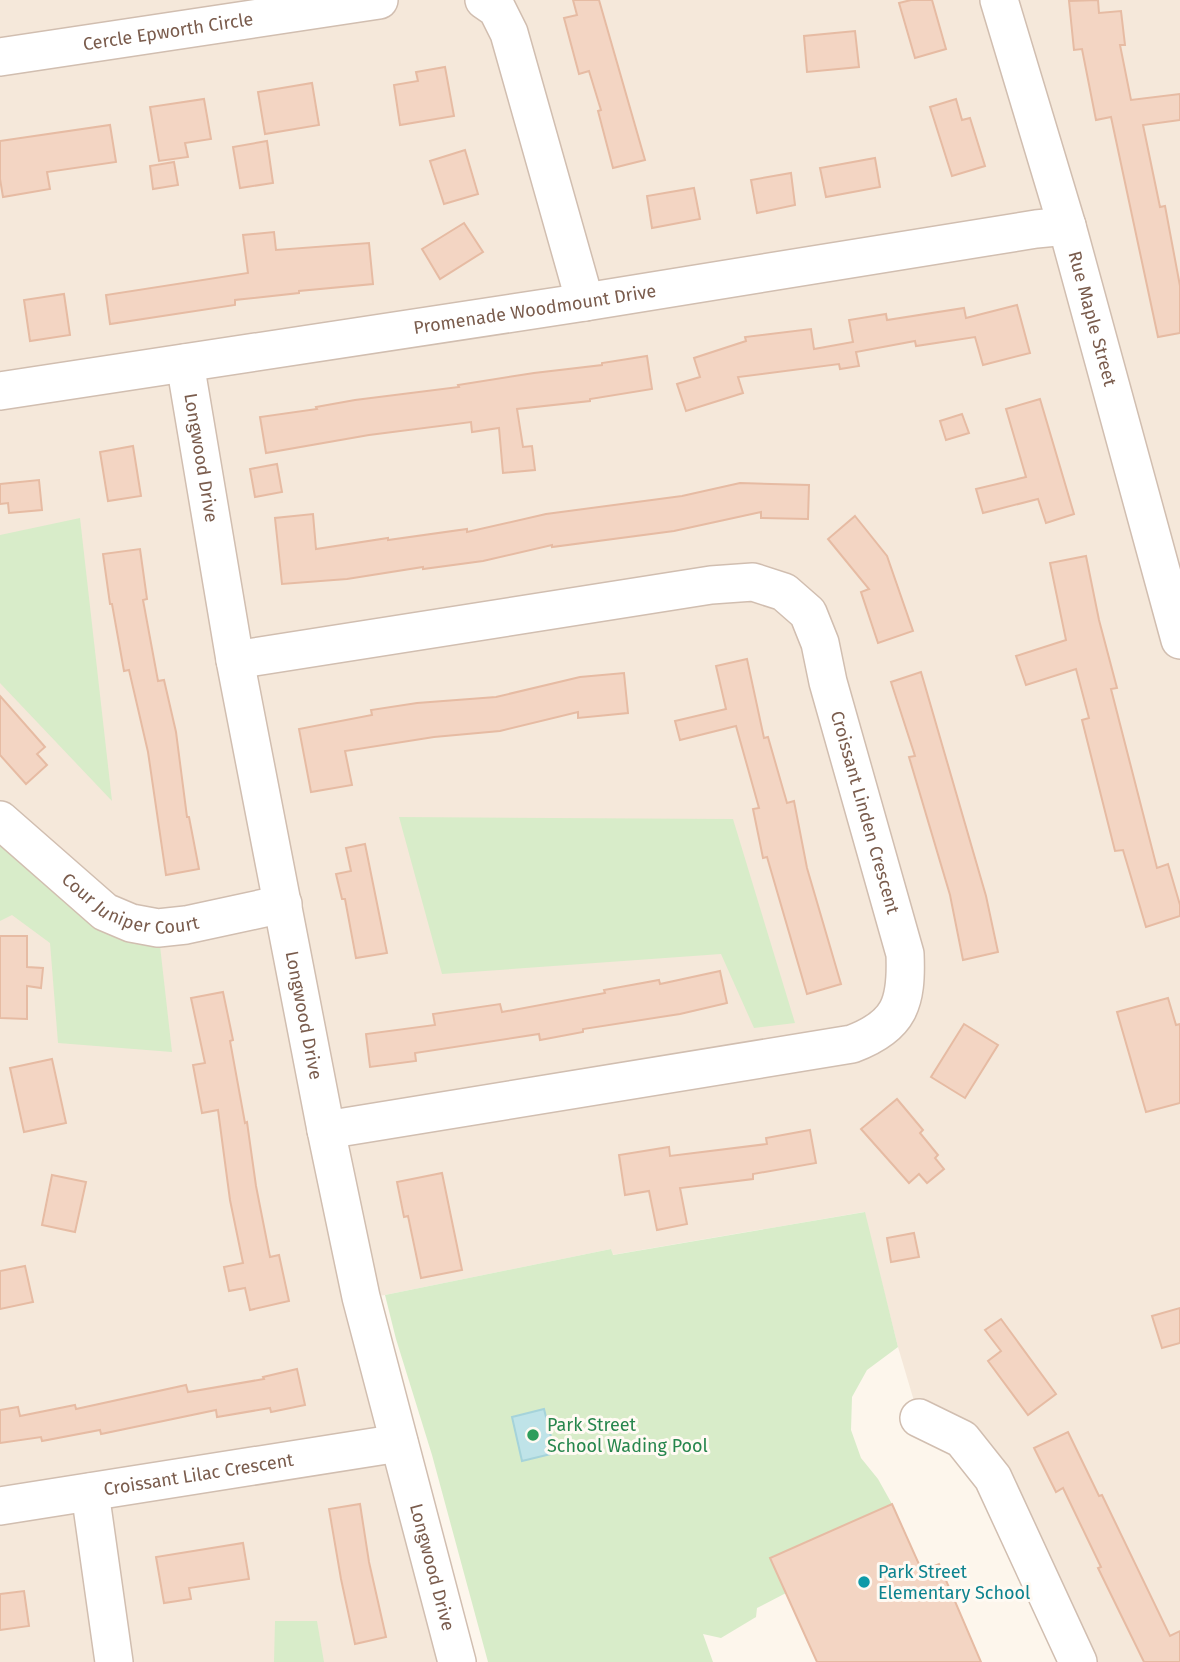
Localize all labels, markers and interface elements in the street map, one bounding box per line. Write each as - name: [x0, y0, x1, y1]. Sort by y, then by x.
- street label: Cercle Epworth Circle: [81, 8, 255, 55]
- street label: Rue Maple Street: [1063, 249, 1121, 389]
- street label: Promenade Woodmount Drive: [412, 280, 658, 339]
- street label: Longwood Drive: [179, 391, 223, 524]
- street label: Croissant Linden Crescent: [826, 708, 904, 917]
- street label: Cour Juniper Court: [57, 868, 201, 939]
- street label: Longwood Drive: [281, 949, 327, 1081]
- place label: Park Street School Wading Pool: [547, 1414, 708, 1457]
- marker: Park Street School Wading Pool: [525, 1427, 541, 1443]
- street label: Croissant Lilac Crescent: [102, 1449, 296, 1500]
- street label: Longwood Drive: [405, 1501, 459, 1633]
- place label: Park Street Elementary School: [878, 1561, 1030, 1604]
- marker: Park Street Elementary School: [856, 1574, 872, 1590]

